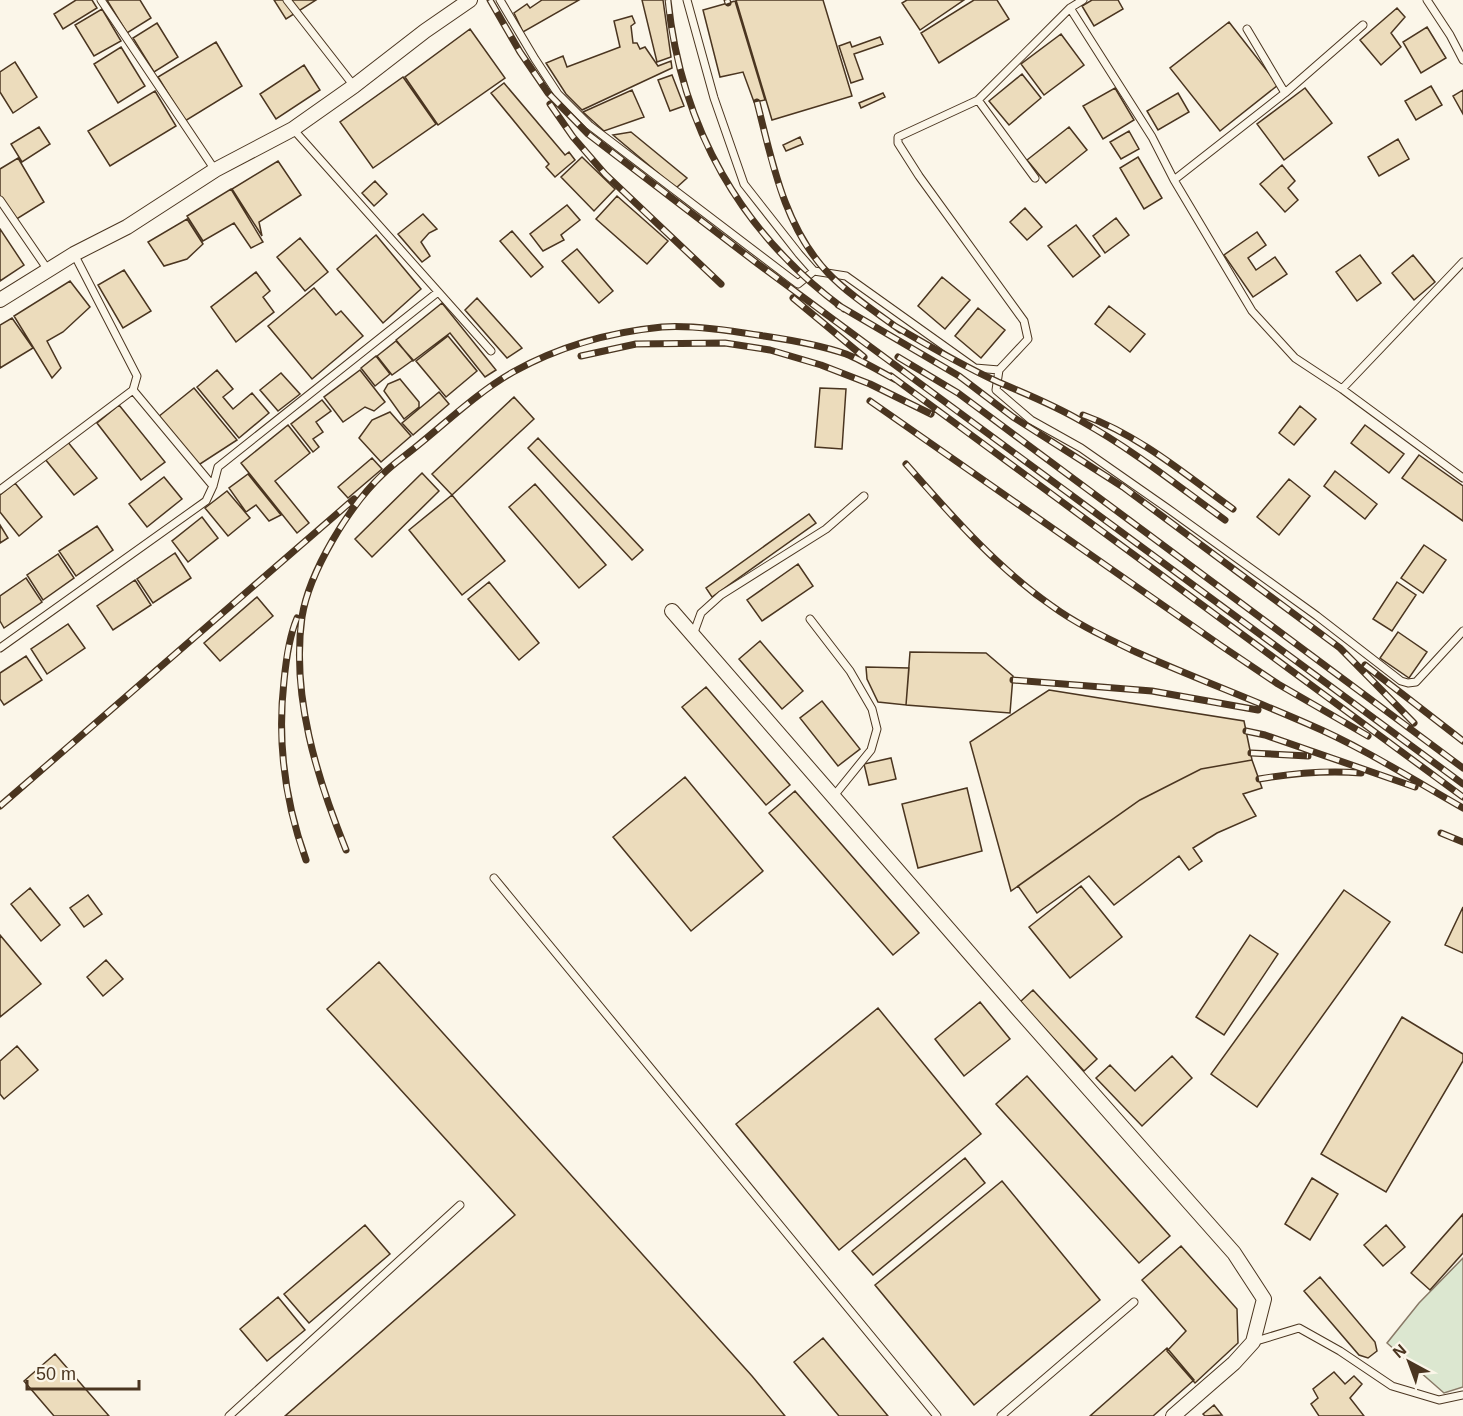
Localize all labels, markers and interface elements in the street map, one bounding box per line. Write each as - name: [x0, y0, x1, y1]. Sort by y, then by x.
- north arrow: [1379, 1332, 1439, 1392]
- text: N: [1390, 1341, 1409, 1361]
- scale bar: [27, 1353, 140, 1391]
- text: 50 m: [36, 1364, 76, 1384]

